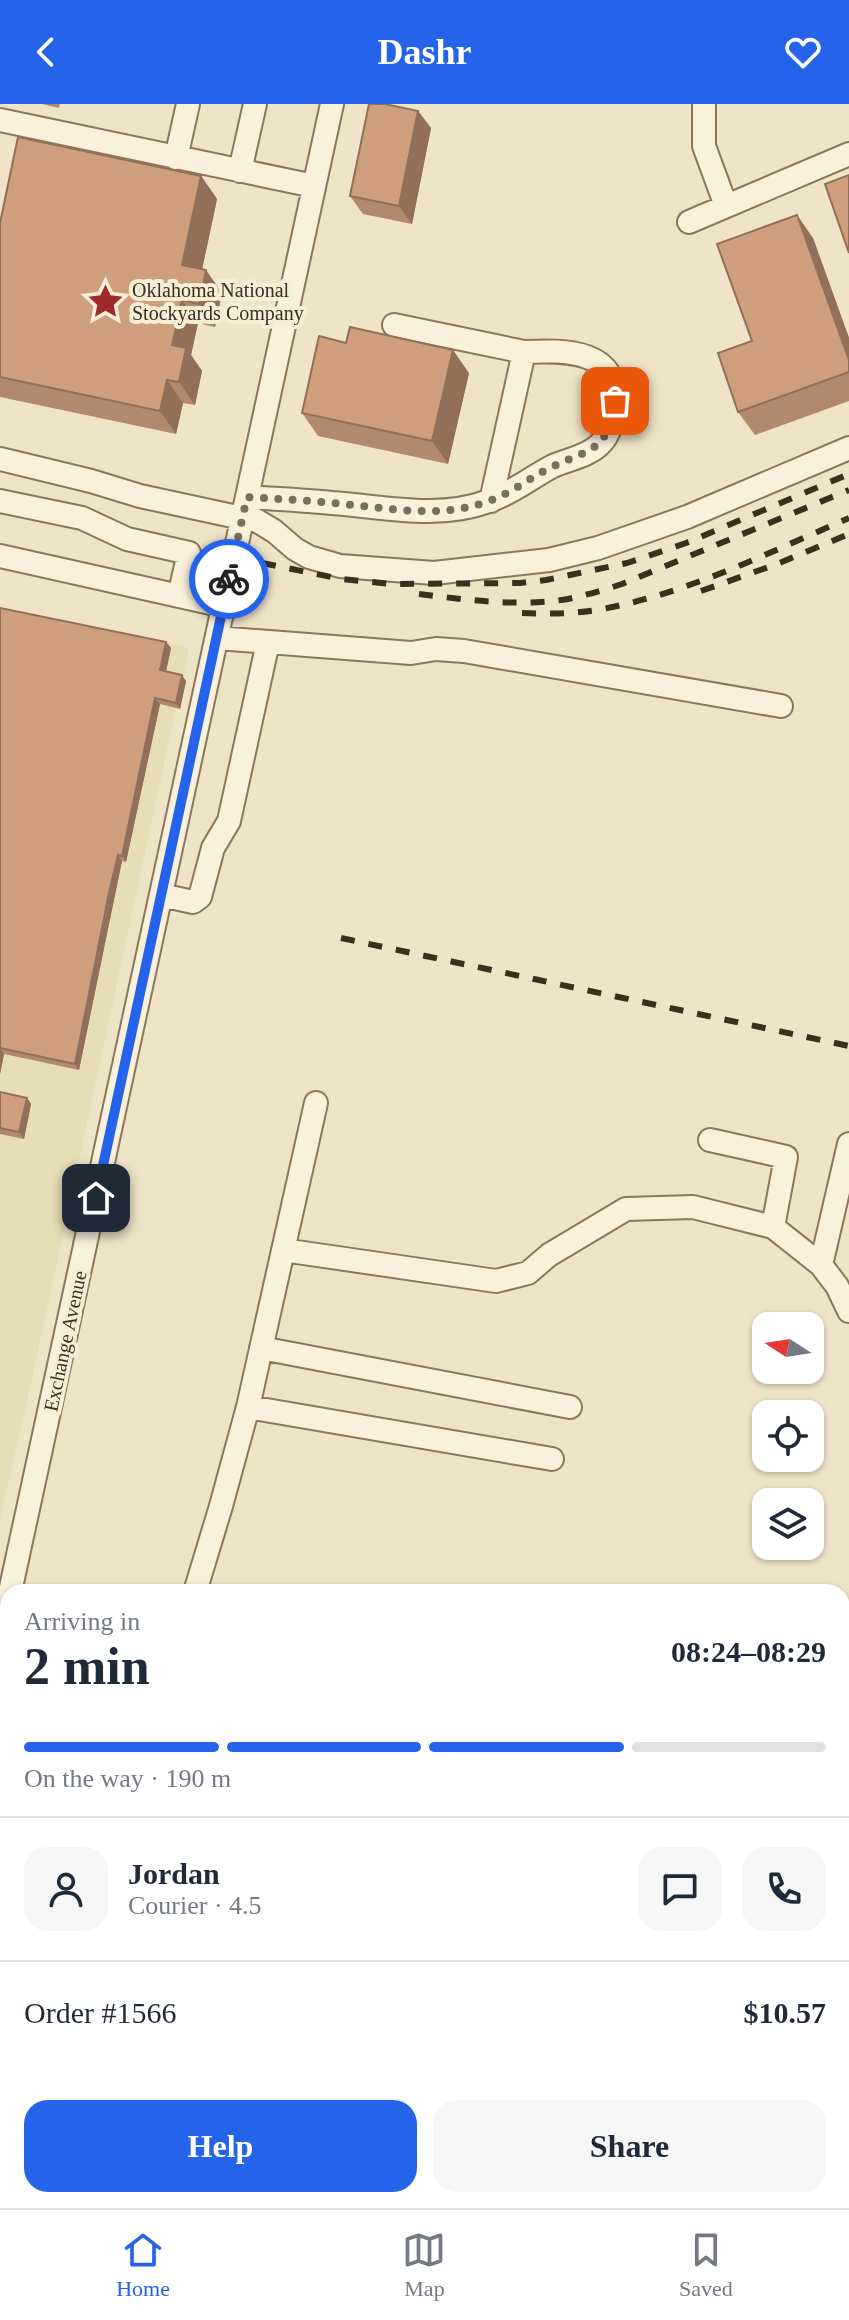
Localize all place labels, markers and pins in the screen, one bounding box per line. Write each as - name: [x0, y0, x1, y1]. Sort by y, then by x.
- place label: Oklahoma National Stockyards Company: [132, 279, 304, 325]
- place icon: Oklahoma National Stockyards Company: [87, 283, 125, 321]
- pin: [581, 367, 649, 435]
- pin: [62, 1164, 130, 1232]

